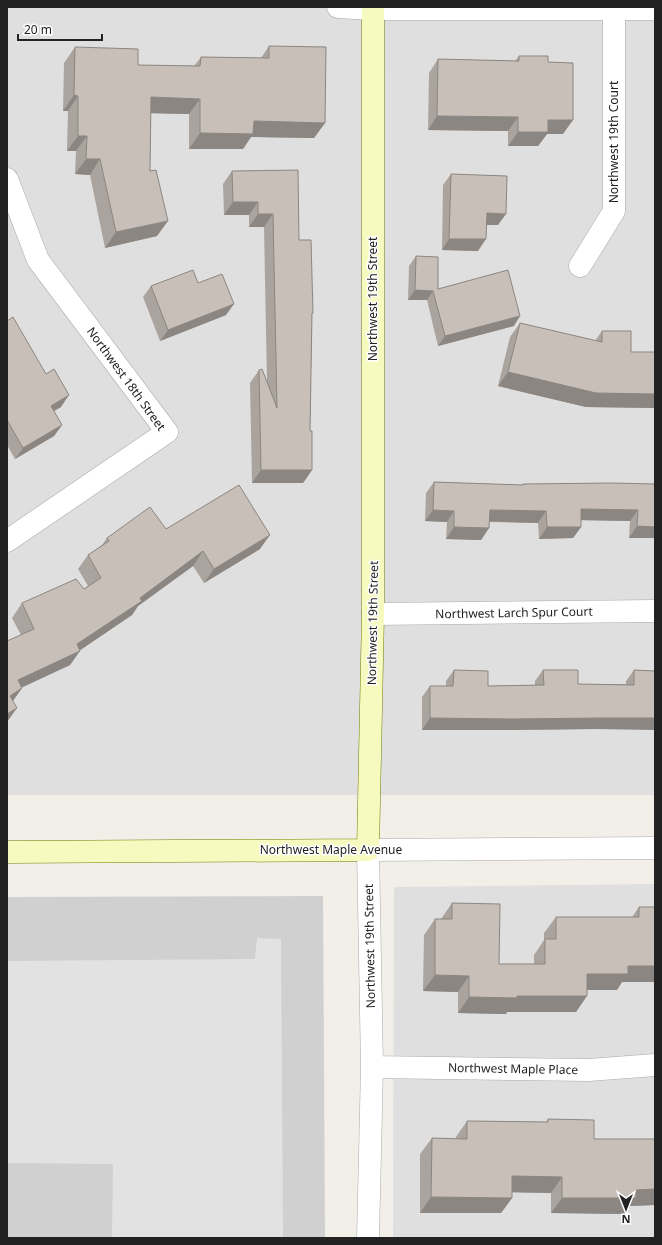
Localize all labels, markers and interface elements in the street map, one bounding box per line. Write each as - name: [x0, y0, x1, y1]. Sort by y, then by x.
- scale bar: [18, 16, 102, 42]
- text: 20 m: [24, 21, 52, 38]
- street label: Northwest 19th Court: [605, 80, 622, 203]
- street label: Northwest 19th Street: [364, 236, 381, 361]
- street label: Northwest 18th Street: [83, 323, 170, 435]
- street label: Northwest 19th Street: [363, 560, 382, 685]
- street label: Northwest Larch Spur Court: [435, 603, 594, 622]
- street label: Northwest Maple Avenue: [260, 841, 403, 858]
- street label: Northwest 19th Street: [360, 883, 379, 1008]
- street label: Northwest Maple Place: [448, 1059, 578, 1078]
- north arrow: [606, 1189, 646, 1229]
- text: N: [622, 1212, 630, 1227]

